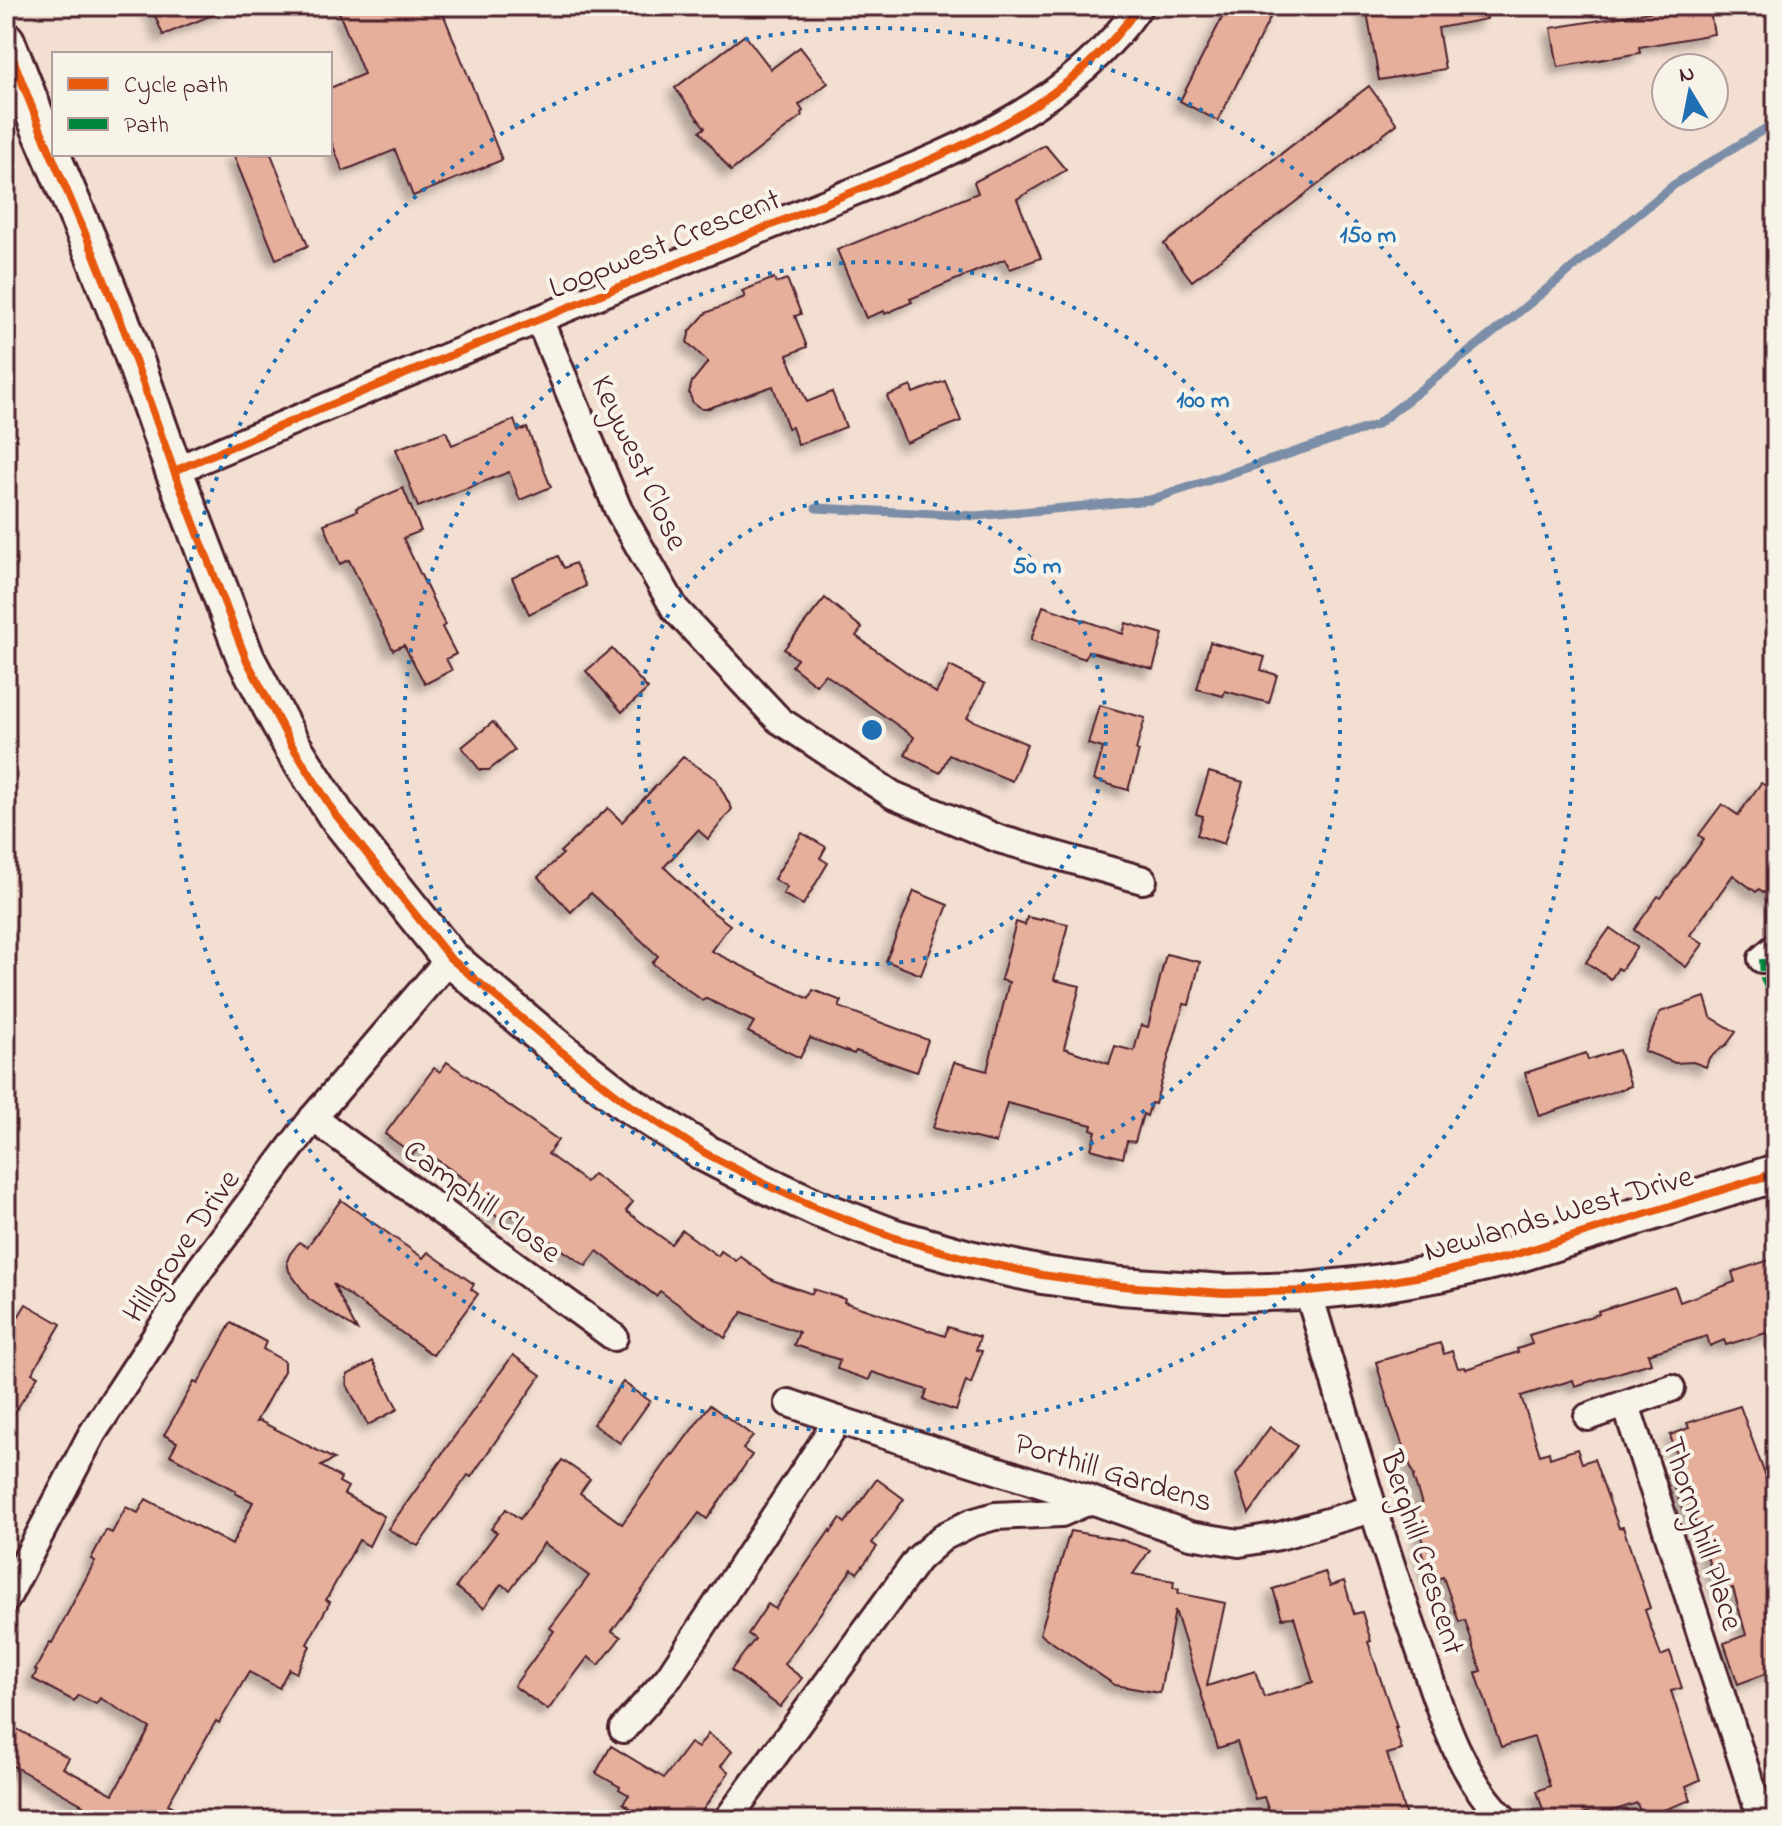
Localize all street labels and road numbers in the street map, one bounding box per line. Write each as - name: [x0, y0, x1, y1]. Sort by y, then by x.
- street label: Loopwest Crescent: [542, 177, 788, 313]
- street label: Keywest Close: [577, 368, 699, 559]
- street label: Camphill Close: [392, 1129, 571, 1277]
- street label: Newlands West Drive: [1419, 1154, 1700, 1276]
- street label: Hillgrove Drive: [112, 1160, 254, 1334]
- street label: Porthill Gardens: [1008, 1422, 1218, 1527]
- street label: Thornyhill Place: [1647, 1431, 1754, 1638]
- street label: Berghill Crescent: [1365, 1444, 1476, 1661]

